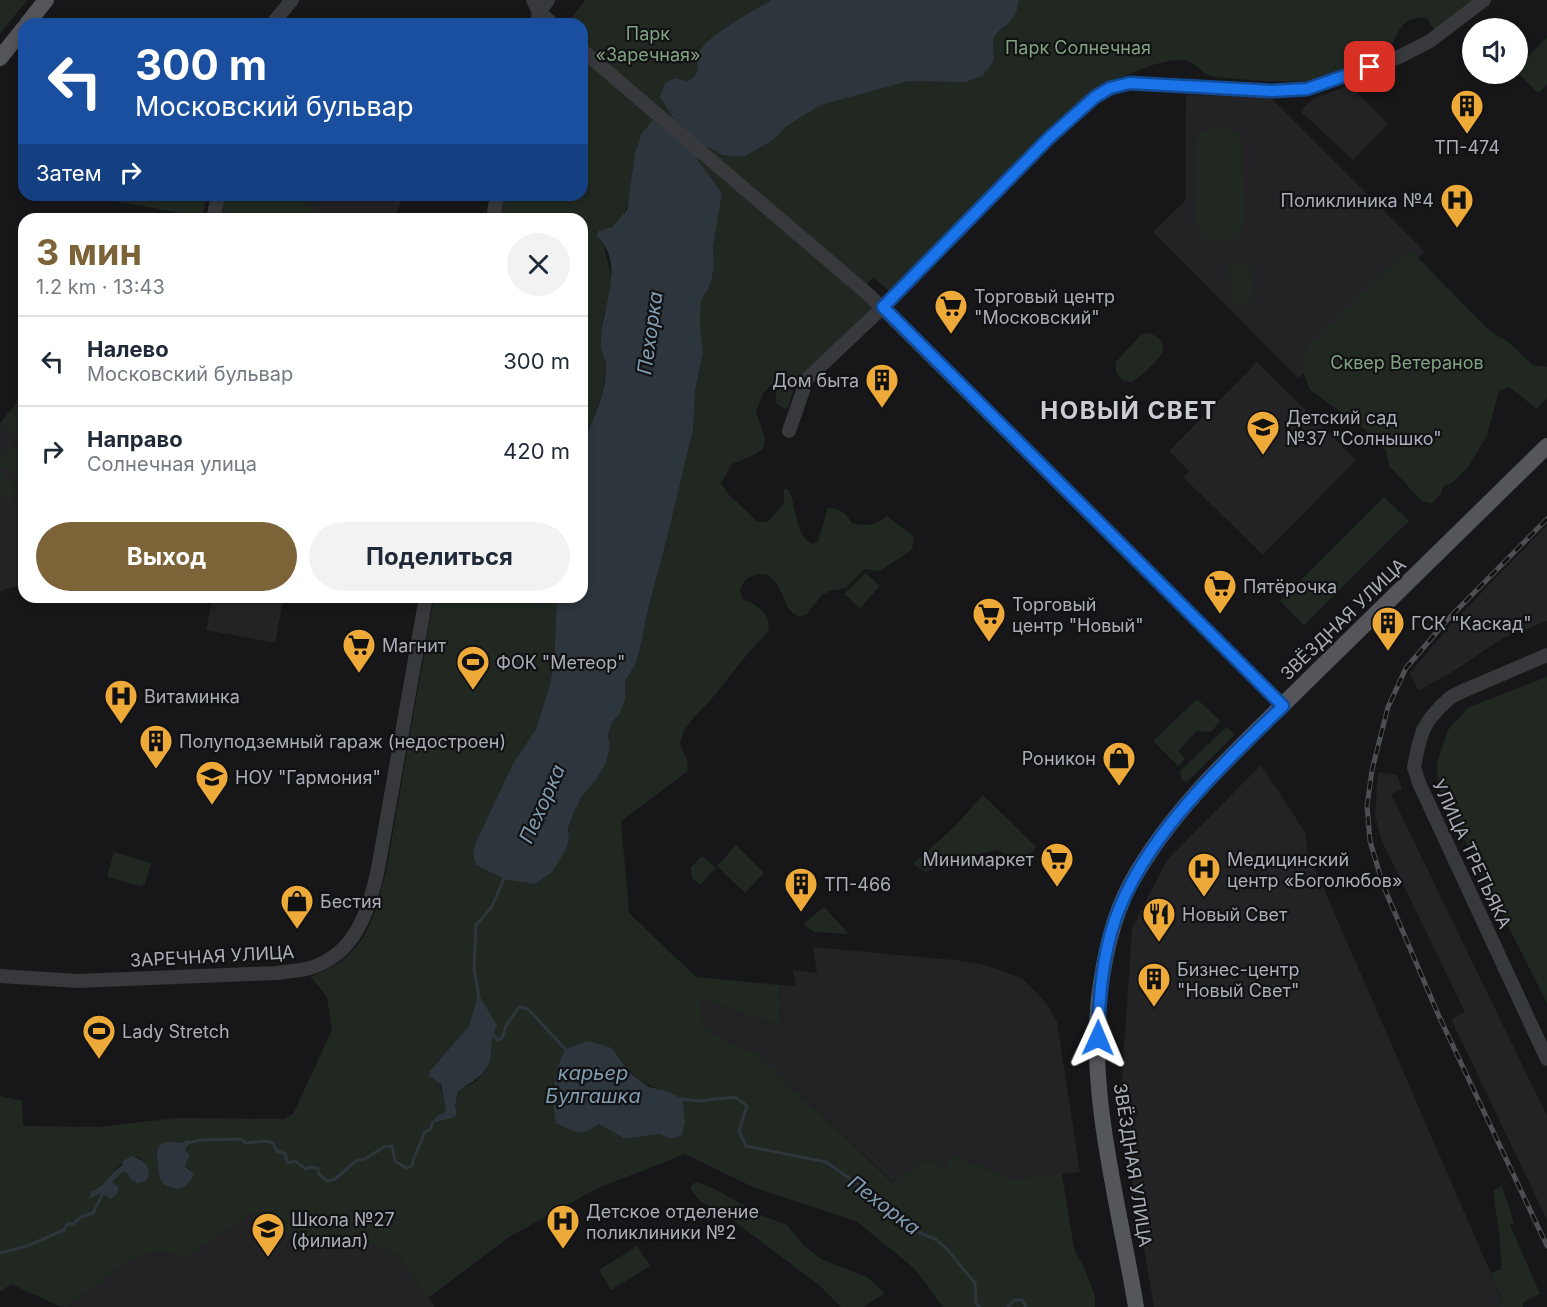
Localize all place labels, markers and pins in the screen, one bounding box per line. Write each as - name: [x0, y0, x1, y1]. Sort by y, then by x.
- pin: [1344, 41, 1395, 92]
- building icon: ТП-474: [1449, 88, 1485, 135]
- place label: ТП-474: [1434, 137, 1500, 158]
- hospital icon: Поликлиника №4: [1439, 182, 1475, 229]
- place label: Поликлиника №4: [1281, 190, 1434, 211]
- place label: Торговый центр "Московский": [974, 286, 1115, 328]
- supermarket icon: Торговый центр "Московский": [933, 288, 969, 335]
- building icon: Дом быта: [864, 362, 900, 409]
- place label: Дом быта: [772, 370, 859, 391]
- place label: Детский сад №37 "Солнышко": [1286, 407, 1442, 449]
- school or university icon: Детский сад №37 "Солнышко": [1245, 409, 1281, 456]
- supermarket icon: Пятёрочка: [1202, 568, 1238, 615]
- place label: Пятёрочка: [1243, 576, 1337, 597]
- place label: Торговый центр "Новый": [1012, 594, 1144, 636]
- supermarket icon: Торговый центр "Новый": [971, 596, 1007, 643]
- building icon: ГСК "Каскад": [1370, 605, 1406, 652]
- place label: ГСК "Каскад": [1411, 613, 1532, 634]
- supermarket icon: Магнит: [341, 627, 377, 674]
- place label: Магнит: [382, 635, 447, 656]
- sports icon: ФОК "Метеор": [455, 644, 491, 691]
- place label: ФОК "Метеор": [496, 652, 625, 673]
- hospital icon: Витаминка: [103, 678, 139, 725]
- place label: Витаминка: [144, 686, 240, 707]
- building icon: Полуподземный гараж (недостроен): [138, 723, 174, 770]
- place label: Полуподземный гараж (недостроен): [179, 731, 506, 752]
- shop icon: Роникон: [1101, 740, 1137, 787]
- place label: Роникон: [1022, 748, 1096, 769]
- school or university icon: НОУ "Гармония": [194, 759, 230, 806]
- place label: НОУ "Гармония": [235, 767, 381, 788]
- supermarket icon: Минимаркет: [1039, 841, 1075, 888]
- place label: Минимаркет: [923, 849, 1035, 870]
- place label: Медицинский центр «Боголюбов»: [1227, 849, 1403, 891]
- hospital icon: Медицинский центр «Боголюбов»: [1186, 851, 1222, 898]
- building icon: ТП-466: [783, 866, 819, 913]
- place label: ТП-466: [824, 874, 891, 895]
- shop icon: Бестия: [279, 883, 315, 930]
- place label: Бестия: [320, 891, 382, 912]
- restaurant icon: Новый Свет: [1141, 896, 1177, 943]
- place label: Новый Свет: [1182, 904, 1288, 925]
- place label: Бизнес-центр "Новый Свет": [1177, 959, 1299, 1001]
- building icon: Бизнес-центр "Новый Свет": [1136, 961, 1172, 1008]
- sports icon: Lady Stretch: [81, 1013, 117, 1060]
- place label: Lady Stretch: [122, 1021, 230, 1042]
- place label: Детское отделение поликлиники №2: [586, 1201, 759, 1243]
- hospital icon: Детское отделение поликлиники №2: [545, 1203, 581, 1250]
- place label: Школа №27 (филиал): [291, 1209, 395, 1251]
- school or university icon: Школа №27 (филиал): [250, 1211, 286, 1258]

